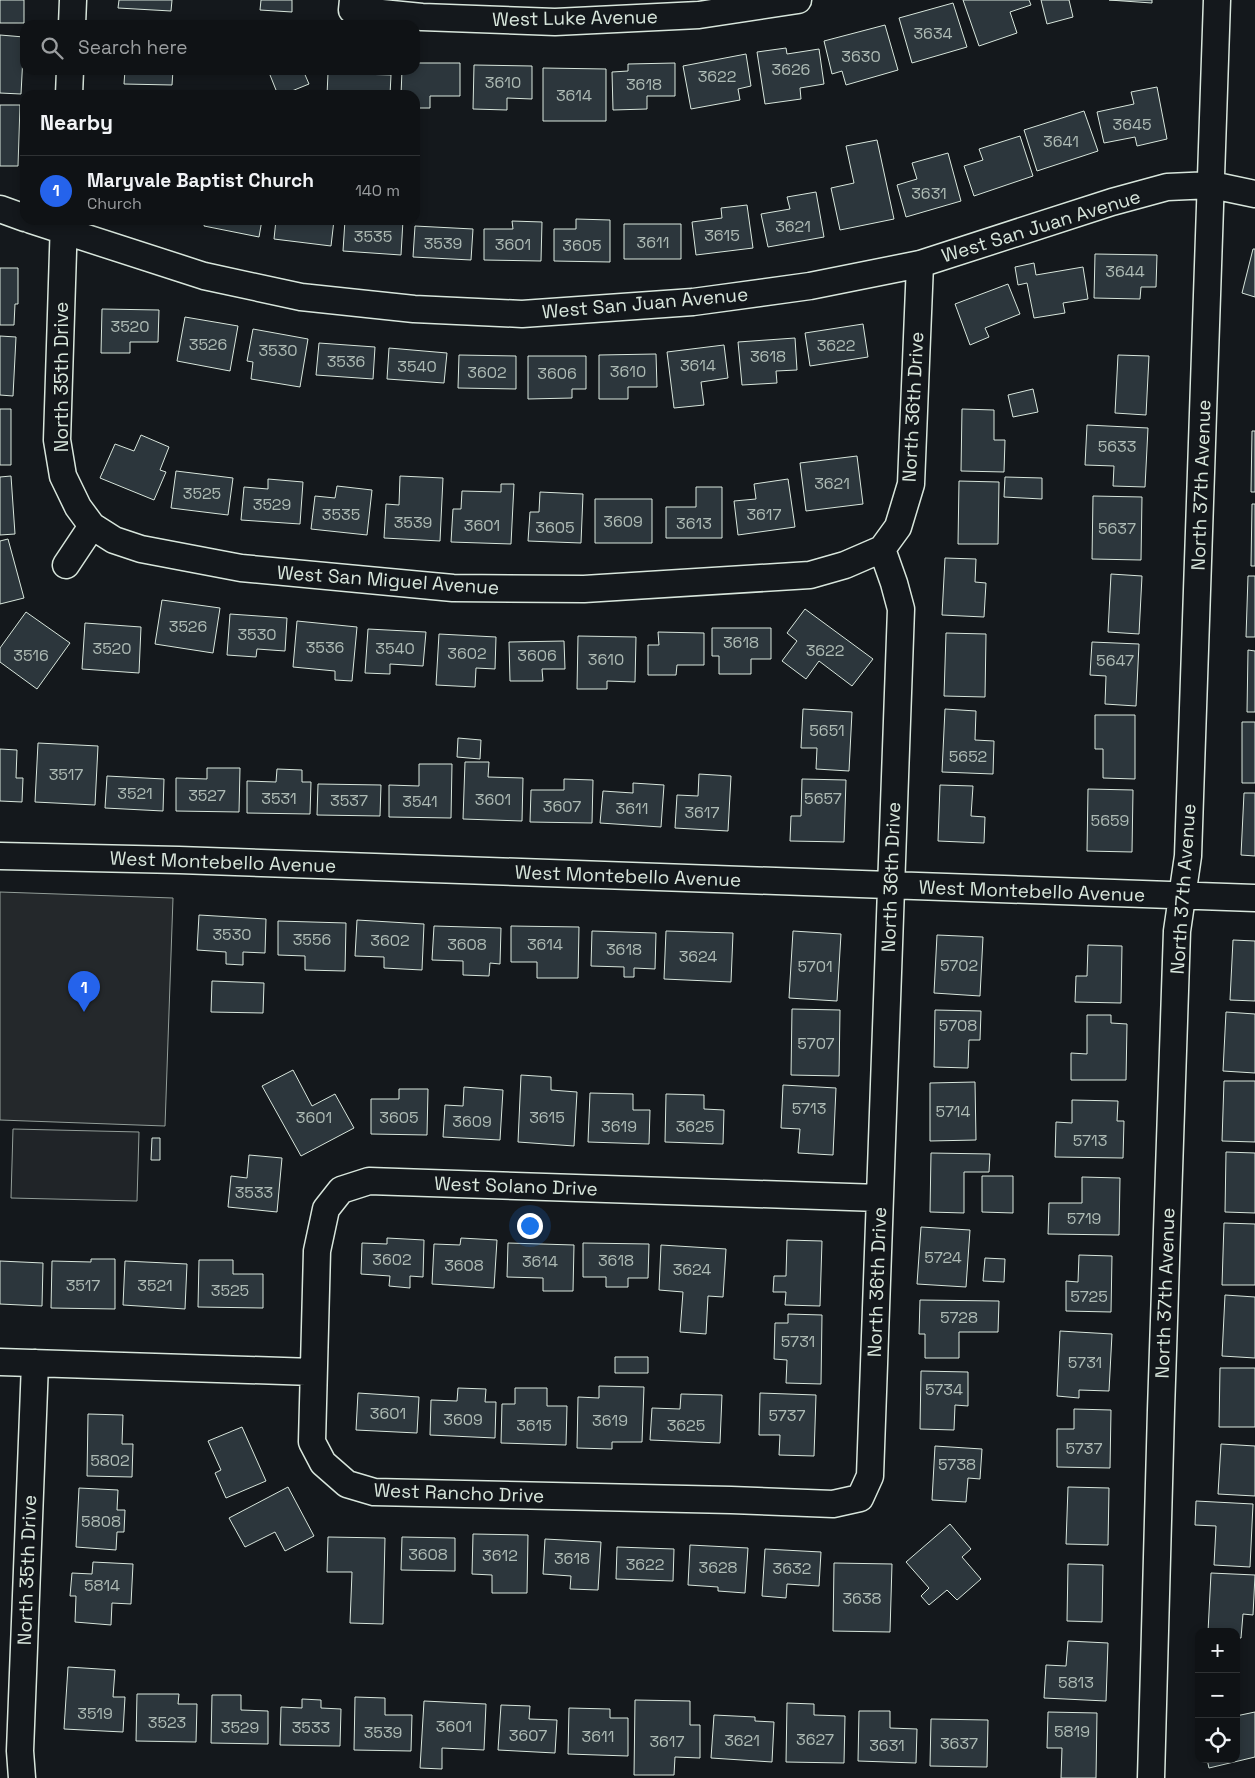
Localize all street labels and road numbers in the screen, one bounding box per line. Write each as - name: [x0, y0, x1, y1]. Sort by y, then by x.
- street label: West Luke Avenue: [492, 4, 658, 32]
- street label: West San Juan Avenue: [938, 184, 1144, 268]
- street label: West San Juan Avenue: [541, 282, 749, 324]
- street label: North 35th Drive: [49, 302, 74, 452]
- street label: North 36th Drive: [897, 331, 929, 483]
- street label: North 37th Avenue: [1186, 399, 1216, 571]
- street label: West San Miguel Avenue: [276, 560, 500, 600]
- street label: North 36th Drive: [876, 801, 906, 953]
- street label: North 37th Avenue: [1165, 803, 1201, 975]
- street label: West Montebello Avenue: [109, 846, 337, 878]
- street label: West Montebello Avenue: [514, 860, 742, 892]
- street label: West Montebello Avenue: [918, 875, 1146, 907]
- street label: West Solano Drive: [434, 1171, 598, 1201]
- street label: North 36th Drive: [862, 1206, 892, 1358]
- street label: North 37th Avenue: [1150, 1207, 1180, 1379]
- street label: West Rancho Drive: [373, 1478, 545, 1508]
- street label: North 35th Drive: [12, 1494, 42, 1646]

